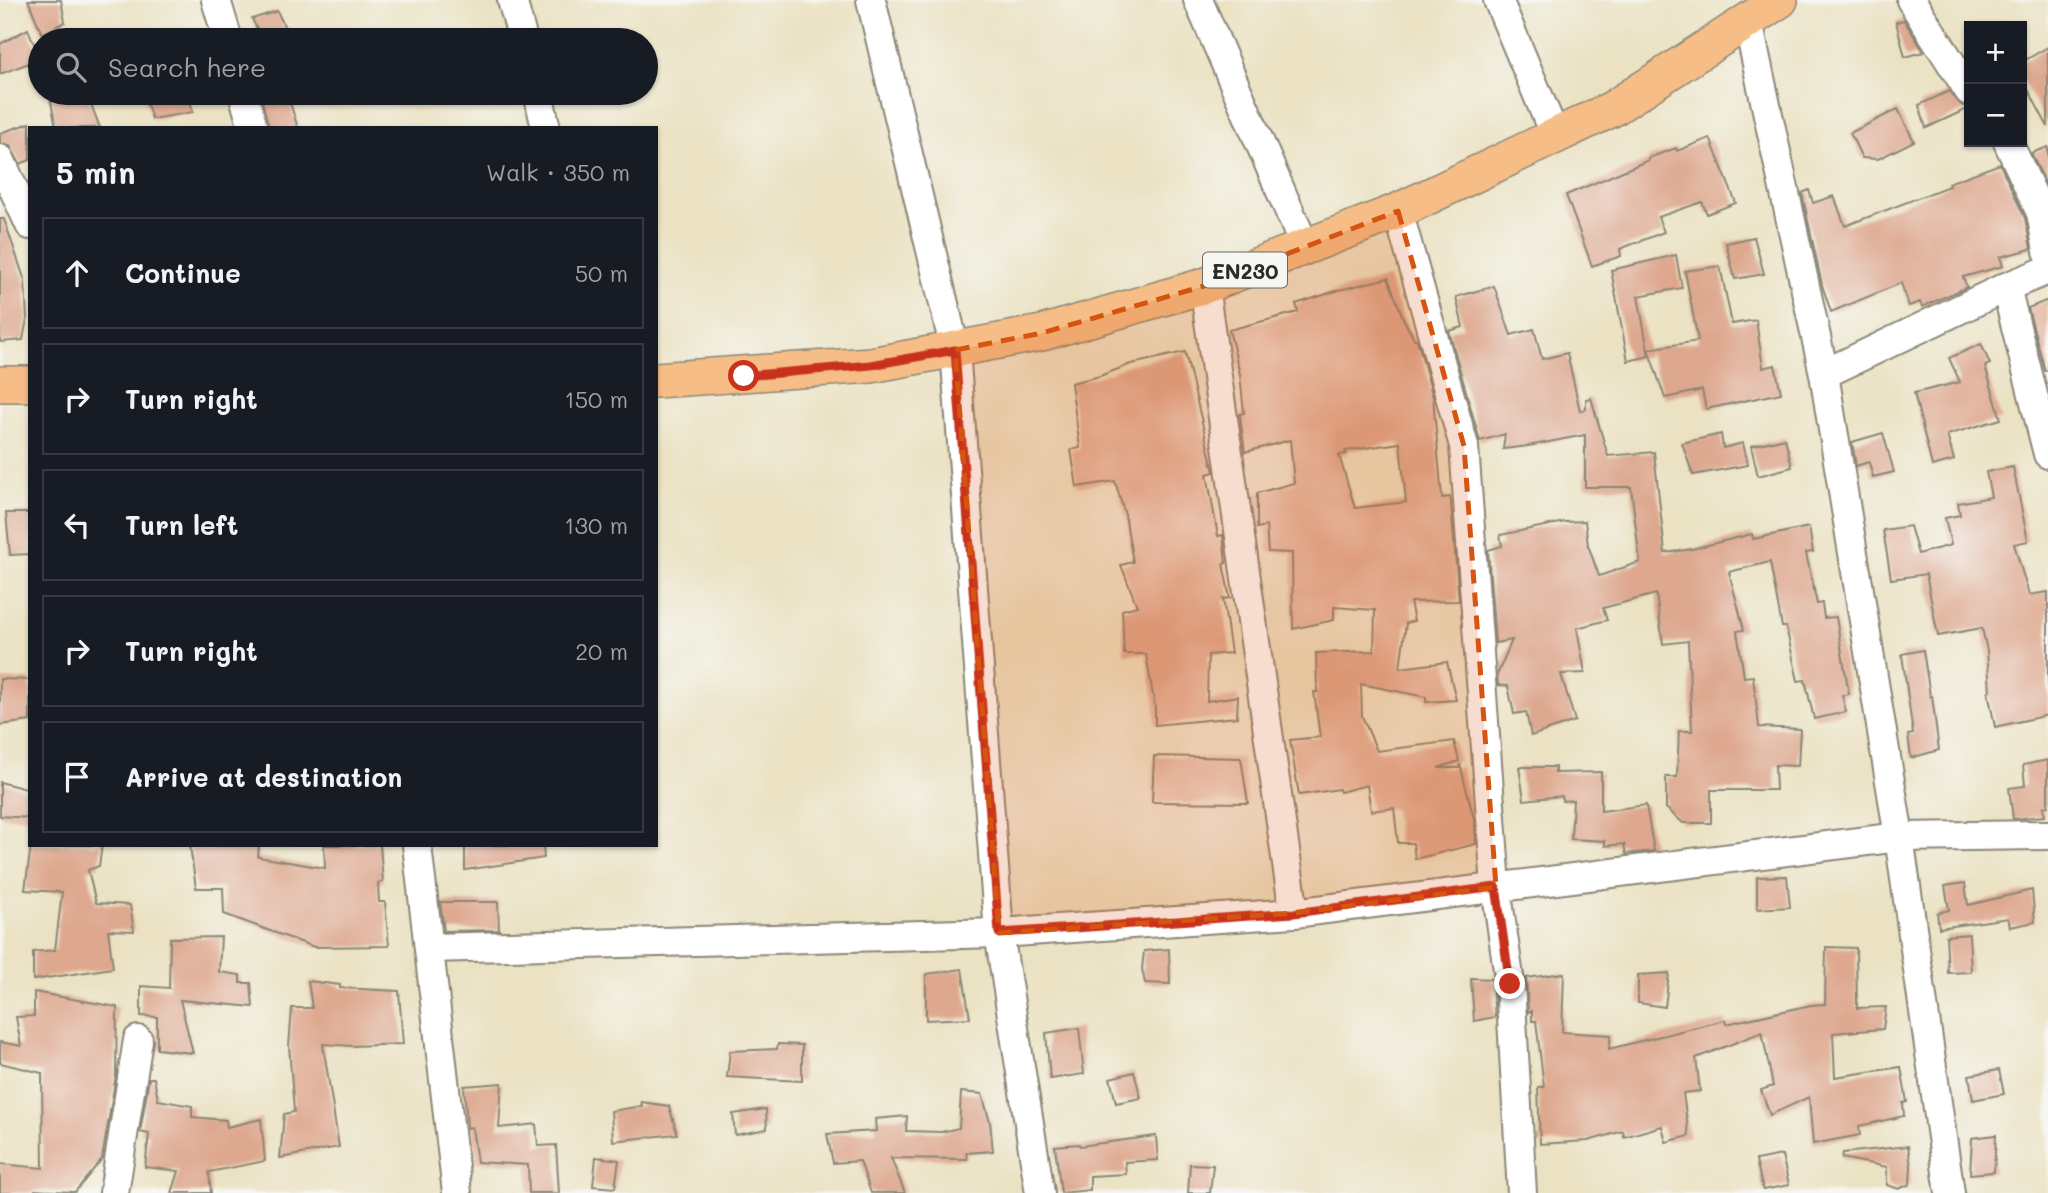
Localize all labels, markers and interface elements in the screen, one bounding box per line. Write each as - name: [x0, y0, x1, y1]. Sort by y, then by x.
- map controls: [1964, 21, 2027, 147]
- button: +: [1964, 21, 2027, 84]
- search box: [28, 28, 658, 105]
- icon: search: [52, 48, 90, 86]
- text: Search here: [108, 50, 266, 84]
- button: −: [1964, 84, 2027, 147]
- text: 5 min: [56, 152, 136, 192]
- text: Walk · 350 m: [486, 157, 630, 187]
- road number: EN230: [1203, 252, 1287, 288]
- icon: ahead: [58, 254, 96, 292]
- text: Continue: [125, 256, 241, 290]
- text: 50 m: [575, 258, 628, 288]
- route start: [728, 360, 759, 391]
- icon: right: [58, 380, 96, 418]
- text: Turn right: [125, 382, 258, 416]
- text: 150 m: [564, 384, 628, 414]
- icon: left: [58, 506, 96, 544]
- text: Turn left: [125, 508, 238, 542]
- text: 130 m: [564, 510, 628, 540]
- icon: right: [58, 632, 96, 670]
- text: Turn right: [125, 634, 258, 668]
- text: 20 m: [575, 636, 628, 666]
- icon: arrive: [58, 758, 96, 796]
- text: Arrive at destination: [125, 760, 402, 794]
- route end: [1494, 968, 1525, 999]

